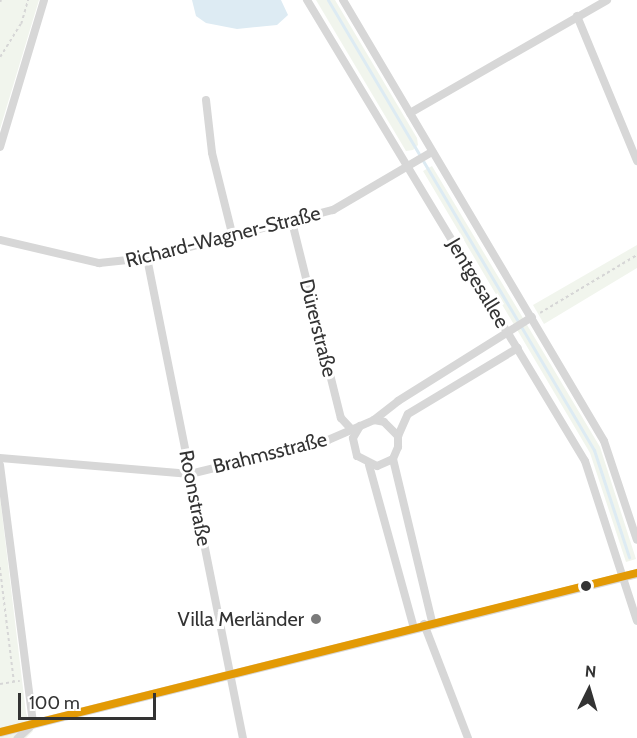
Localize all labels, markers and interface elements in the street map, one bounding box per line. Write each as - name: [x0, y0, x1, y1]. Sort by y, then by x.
- street label: Richard-Wagner-Straße: [123, 201, 323, 273]
- street label: Jentgesallee: [442, 234, 514, 332]
- street label: Dürerstraße: [294, 277, 342, 379]
- street label: Brahmsstraße: [210, 427, 330, 479]
- street label: Roonstraße: [174, 448, 216, 548]
- unlabelled marker: [580, 580, 592, 592]
- place label: Villa Merländer: [177, 607, 304, 631]
- marker: Villa Merländer: [309, 612, 323, 626]
- north arrow: [559, 660, 619, 720]
- text: N: [584, 662, 597, 682]
- scale bar: [21, 681, 159, 719]
- text: 100 m: [29, 692, 80, 714]

